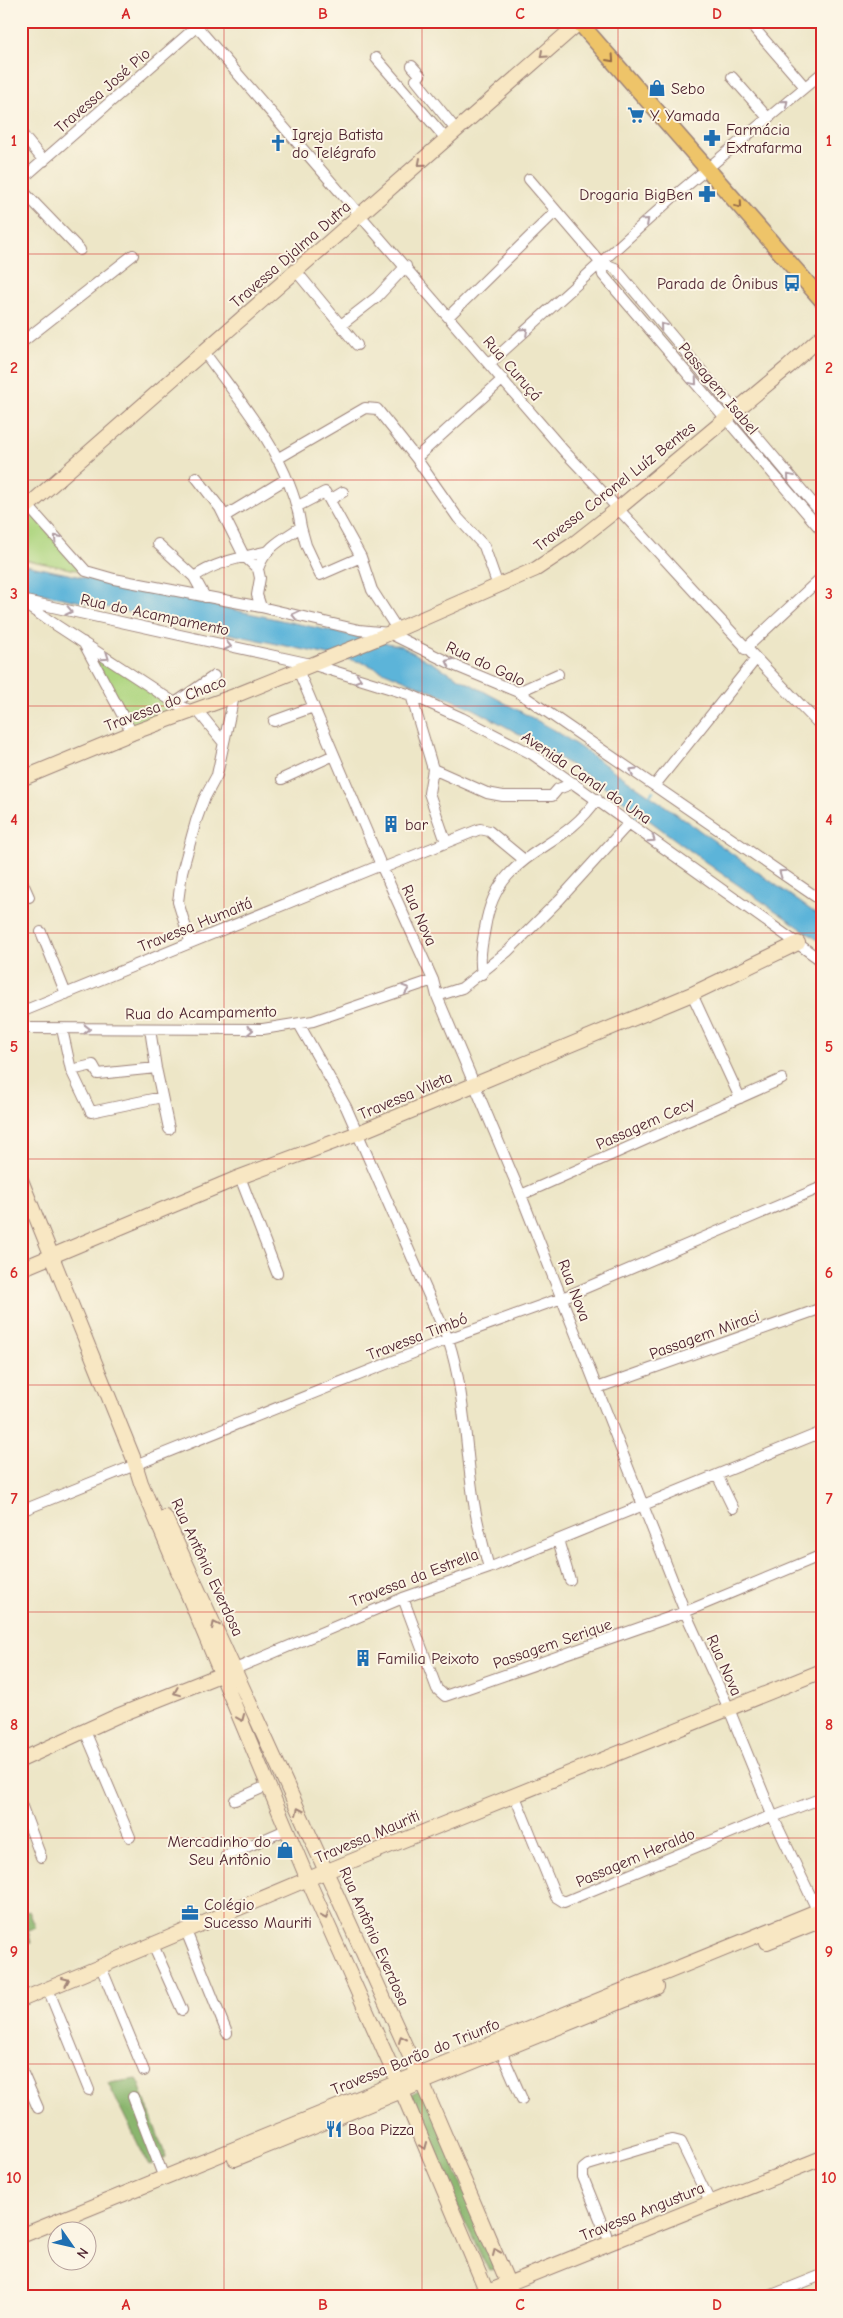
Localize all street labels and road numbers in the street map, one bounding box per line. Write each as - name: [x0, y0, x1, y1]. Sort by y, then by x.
- street label: Travessa José Pio: [51, 44, 154, 137]
- street label: Travessa Djalma Dutra: [227, 198, 354, 312]
- street label: Rua Curuçá: [479, 333, 545, 405]
- street label: Passagem Isabel: [675, 339, 762, 438]
- street label: Travessa Coronel Luíz Bentes: [530, 418, 699, 555]
- street label: Rua do Acampamento: [79, 590, 231, 640]
- street label: Rua do Galo: [443, 638, 528, 690]
- street label: Travessa do Chaco: [102, 672, 229, 735]
- street label: Avenida Canal do Una: [518, 728, 655, 828]
- street label: Rua Nova: [398, 882, 440, 949]
- street label: Travessa Humaitá: [136, 894, 255, 956]
- street label: Rua do Acampamento: [125, 1003, 277, 1023]
- street label: Travessa Vileta: [356, 1068, 455, 1124]
- street label: Passagem Cecy: [593, 1094, 698, 1154]
- street label: Rua Nova: [554, 1257, 594, 1324]
- street label: Passagem Miraci: [647, 1307, 762, 1363]
- street label: Travessa Timbó: [365, 1310, 470, 1364]
- street label: Rua Antônio Everdosa: [167, 1496, 247, 1639]
- street label: Travessa da Estrella: [348, 1545, 481, 1611]
- street label: Passagem Serique: [491, 1615, 614, 1673]
- street label: Rua Nova: [703, 1632, 745, 1699]
- street label: Travessa Mauriti: [312, 1807, 422, 1867]
- street label: Passagem Heraldo: [573, 1825, 698, 1891]
- street label: Rua Antônio Everdosa: [335, 1864, 413, 2009]
- street label: Travessa Barão do Triunfo: [328, 2015, 502, 2099]
- street label: Travessa Angustura: [578, 2179, 707, 2245]

